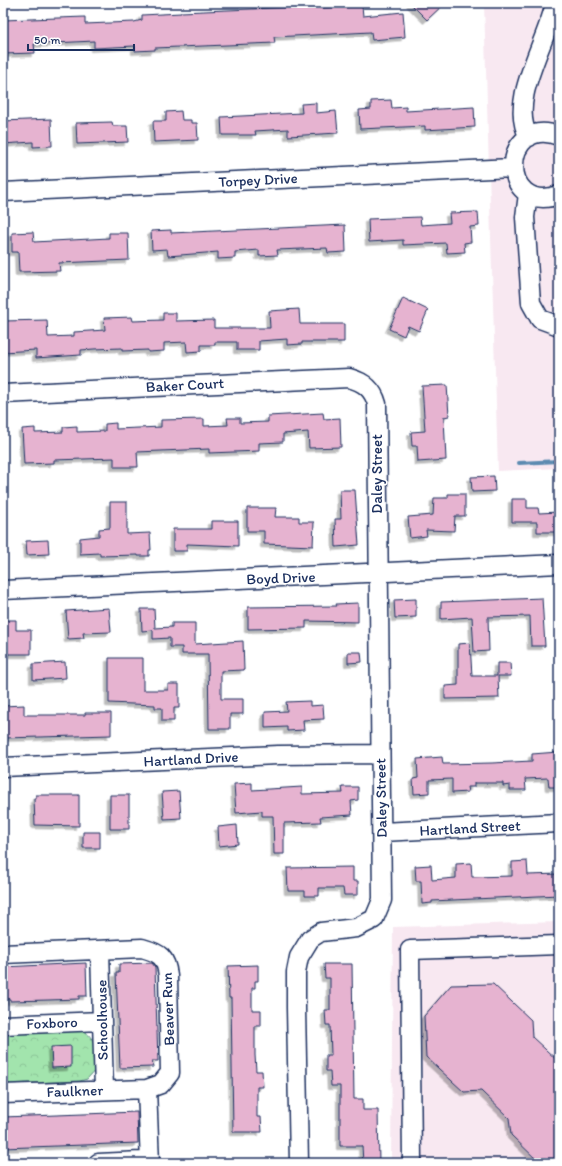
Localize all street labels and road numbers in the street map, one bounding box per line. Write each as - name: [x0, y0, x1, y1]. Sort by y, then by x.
- street label: Torpey Drive: [218, 169, 298, 191]
- street label: Baker Court: [145, 374, 225, 396]
- street label: Daley Street: [368, 434, 386, 514]
- street label: Boyd Drive: [246, 568, 316, 588]
- street label: Hartland Drive: [143, 748, 239, 770]
- street label: Daley Street: [371, 758, 391, 838]
- street label: Hartland Street: [419, 816, 521, 840]
- street label: Beaver Run: [158, 972, 178, 1046]
- street label: Schoolhouse: [92, 980, 112, 1060]
- street label: Foxboro: [26, 1013, 78, 1033]
- street label: Faulkner: [46, 1081, 104, 1101]

